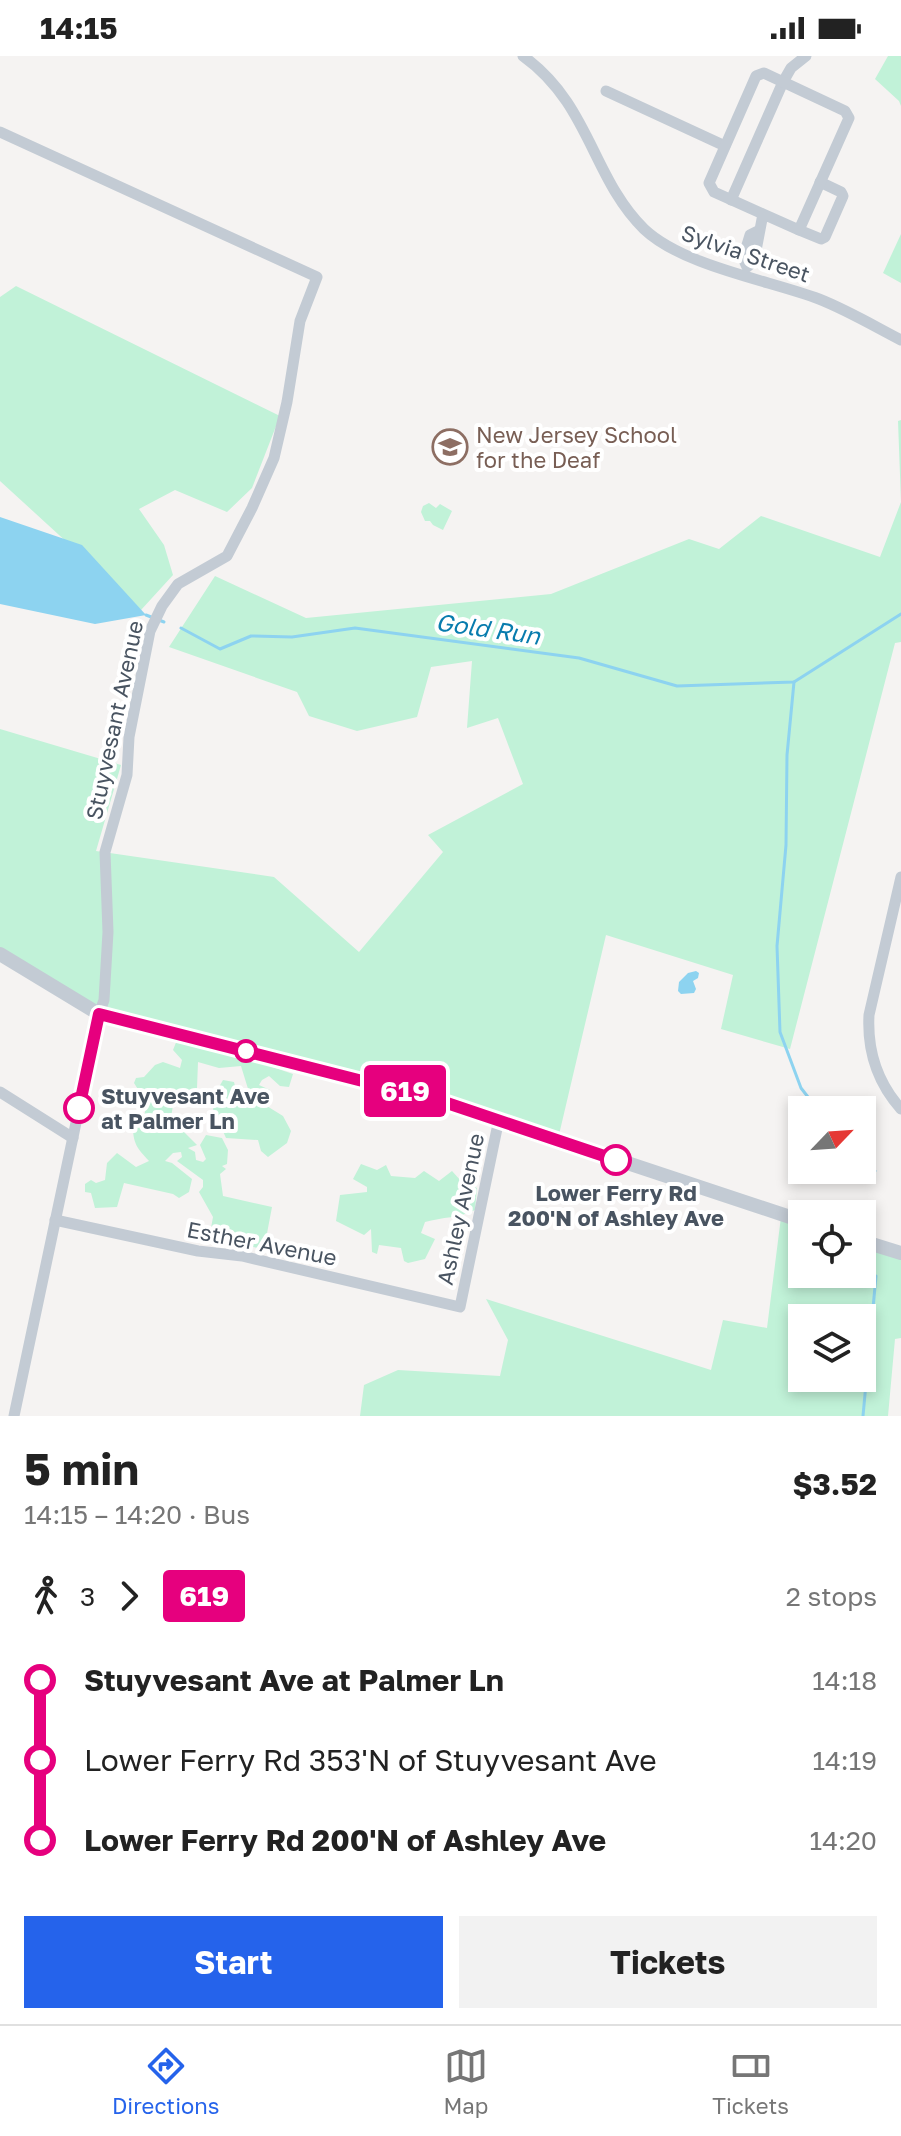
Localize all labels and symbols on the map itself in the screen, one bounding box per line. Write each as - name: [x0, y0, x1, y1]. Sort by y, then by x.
- street label: Sylvia Street: [678, 218, 814, 288]
- place label: New Jersey School for the Deaf: [476, 421, 677, 473]
- school or university icon: New Jersey School for the Deaf: [431, 428, 469, 466]
- water label: Gold Run: [434, 606, 543, 650]
- street label: Stuyvesant Avenue: [80, 618, 148, 822]
- unlabelled marker: [235, 1040, 257, 1062]
- line badge: 619: [359, 1065, 451, 1117]
- place label: Stuyvesant Ave at Palmer Ln: [101, 1082, 270, 1134]
- marker: Stuyvesant Ave at Palmer Ln: [64, 1093, 94, 1123]
- north arrow: [788, 1096, 876, 1184]
- street label: Ashley Avenue: [431, 1131, 489, 1287]
- marker: Lower Ferry Rd 200'N of Ashley Ave: [601, 1145, 631, 1175]
- place label: Lower Ferry Rd 200'N of Ashley Ave: [508, 1179, 724, 1231]
- street label: Esther Avenue: [185, 1215, 339, 1271]

